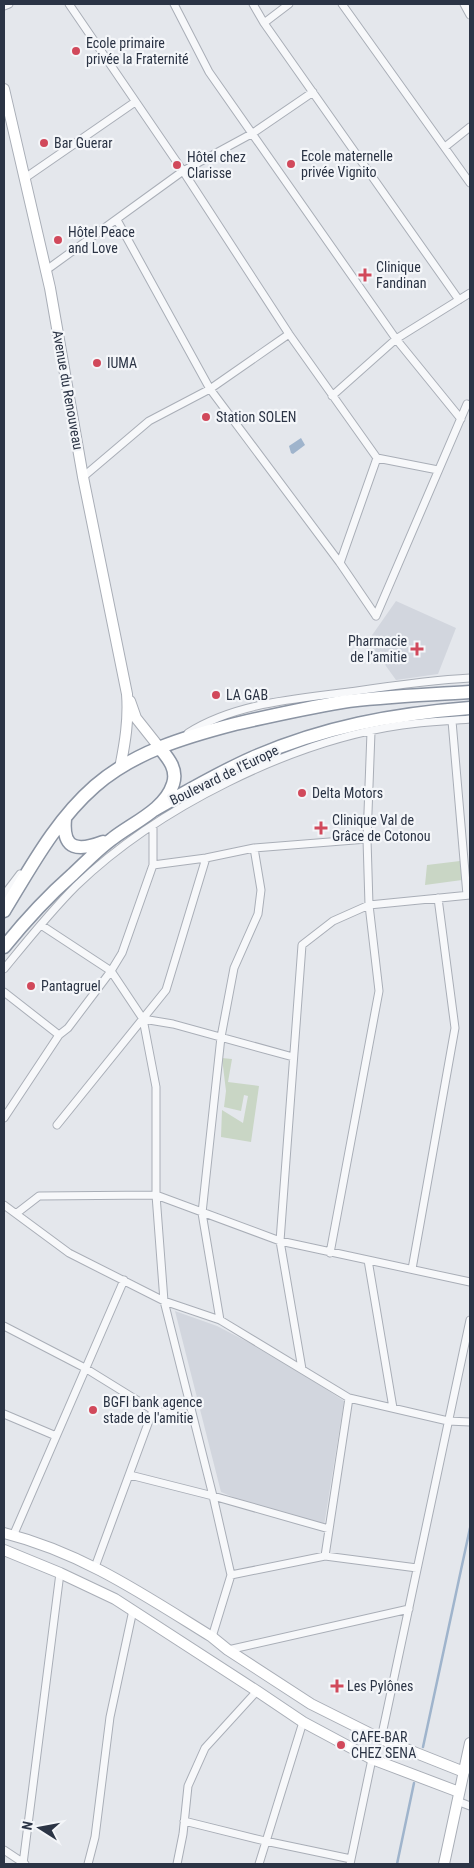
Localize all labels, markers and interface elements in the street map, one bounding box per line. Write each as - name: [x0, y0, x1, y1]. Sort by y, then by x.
- place label: Ecole primaire privée la Fraternité: [86, 35, 189, 67]
- marker: Ecole primaire privée la Fraternité: [70, 45, 82, 57]
- place label: Bar Guerar: [54, 135, 112, 151]
- marker: Bar Guerar: [38, 137, 50, 149]
- place label: Ecole maternelle privée Vignito: [301, 148, 393, 180]
- place label: Hôtel chez Clarisse: [187, 149, 246, 181]
- marker: Ecole maternelle privée Vignito: [285, 158, 297, 170]
- marker: Hôtel chez Clarisse: [171, 159, 183, 171]
- place label: Hôtel Peace and Love: [68, 224, 135, 256]
- marker: Hôtel Peace and Love: [52, 234, 64, 246]
- place label: Clinique Fandinan: [376, 259, 426, 291]
- marker: Clinique Fandinan: [358, 268, 372, 282]
- street label: Avenue du Renouveau: [50, 329, 86, 451]
- place label: IUMA: [107, 355, 137, 371]
- marker: IUMA: [91, 357, 103, 369]
- place label: Station SOLEN: [216, 409, 296, 425]
- marker: Station SOLEN: [200, 411, 212, 423]
- place label: Pharmacie de l’amitie: [348, 633, 407, 665]
- marker: Pharmacie de l’amitie: [411, 643, 423, 655]
- place label: LA GAB: [226, 687, 268, 703]
- marker: LA GAB: [210, 689, 222, 701]
- street label: Boulevard de l’Europe: [167, 742, 281, 808]
- place label: Delta Motors: [312, 785, 383, 801]
- marker: Delta Motors: [296, 787, 308, 799]
- place label: Clinique Val de Grâce de Cotonou: [332, 812, 431, 844]
- marker: Clinique Val de Grâce de Cotonou: [314, 821, 328, 835]
- place label: Pantagruel: [41, 978, 101, 994]
- marker: Pantagruel: [25, 980, 37, 992]
- place label: BGFI bank agence stade de l'amitie: [103, 1394, 203, 1426]
- marker: BGFI bank agence stade de l'amitie: [87, 1404, 99, 1416]
- place label: Les Pylônes: [347, 1678, 413, 1694]
- marker: Les Pylônes: [331, 1680, 343, 1692]
- place label: CAFE-BAR CHEZ SENA: [351, 1729, 416, 1761]
- marker: CAFE-BAR CHEZ SENA: [335, 1739, 347, 1751]
- north arrow: [15, 1803, 65, 1853]
- text: N: [19, 1820, 36, 1831]

